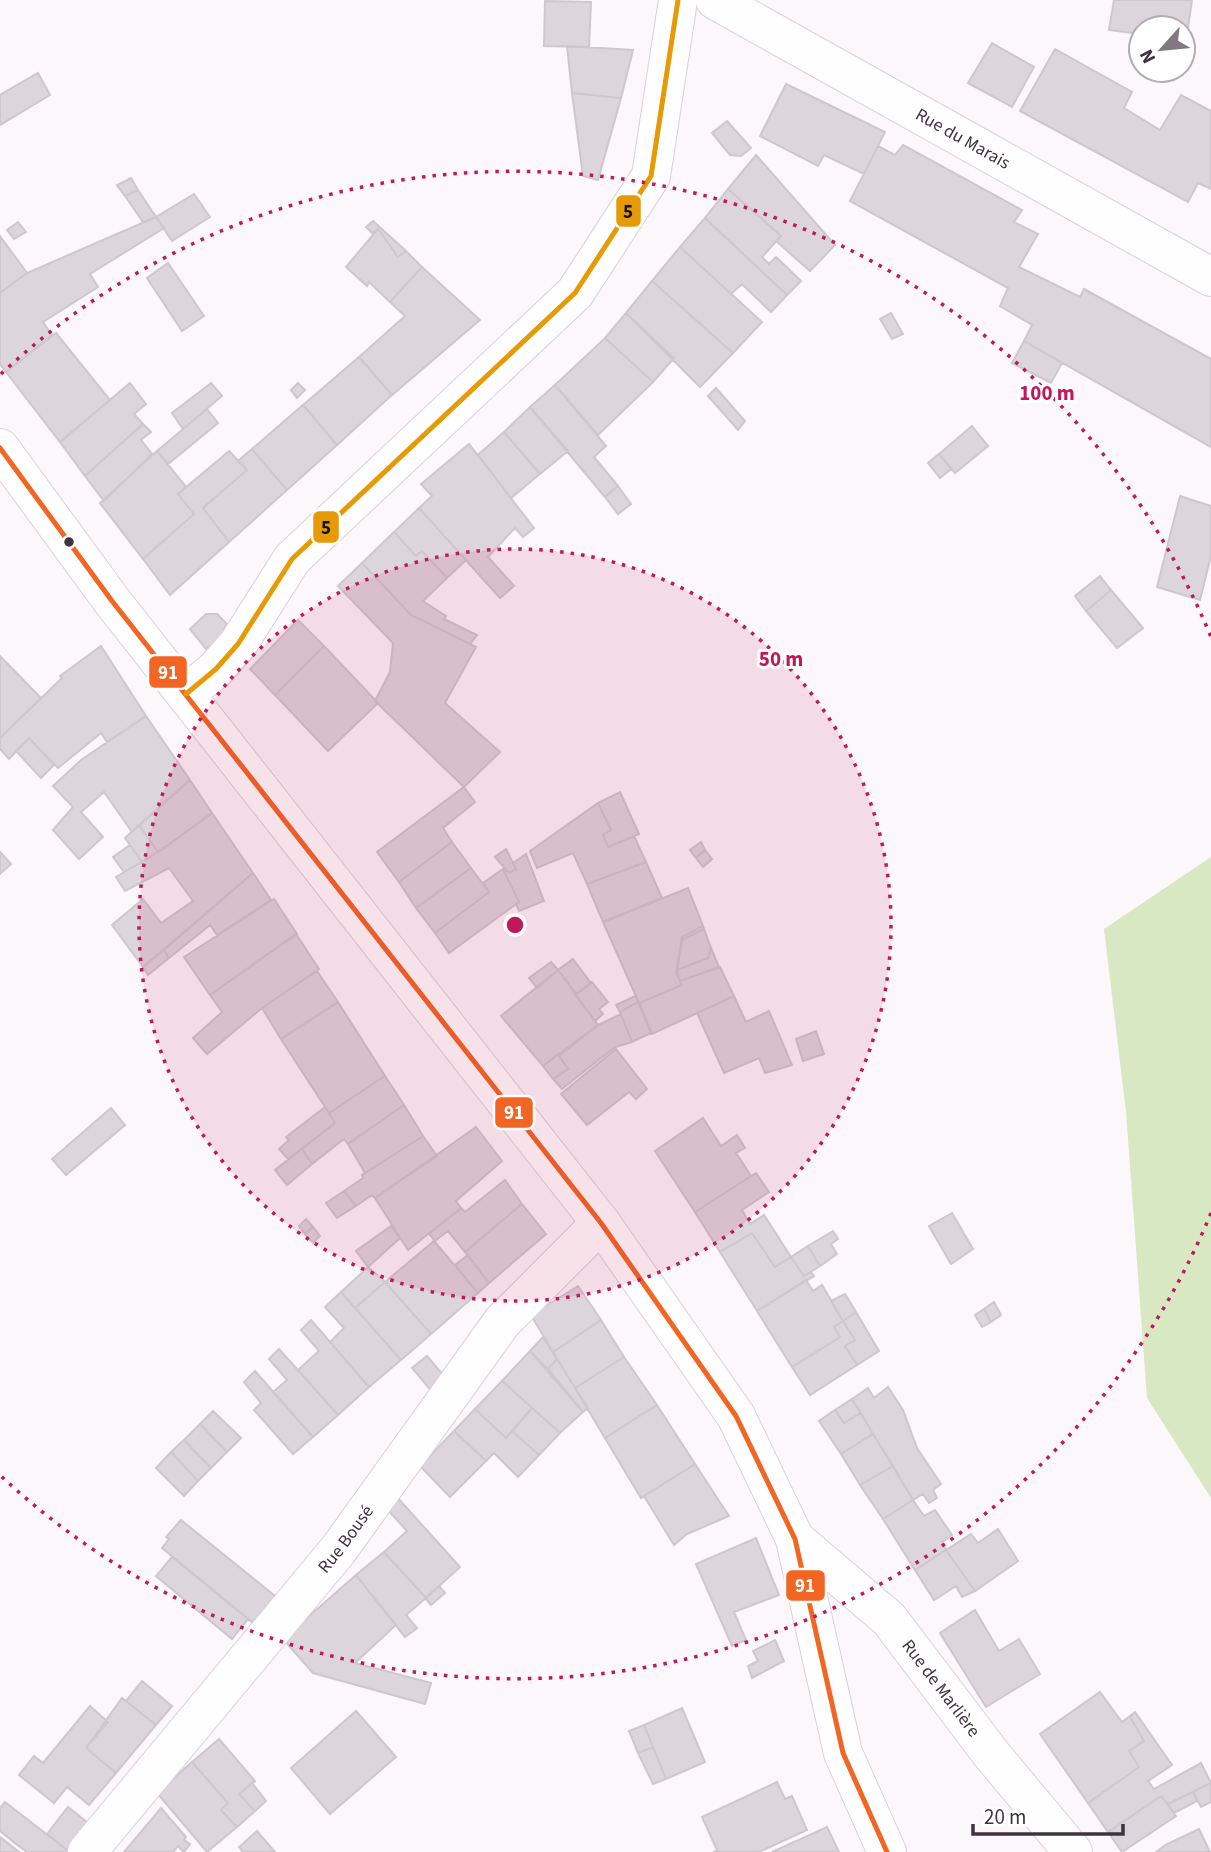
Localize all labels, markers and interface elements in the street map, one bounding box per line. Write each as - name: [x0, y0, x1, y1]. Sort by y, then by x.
- north arrow: [1127, 14, 1197, 84]
- text: N: [1133, 44, 1163, 68]
- street label: Rue du Marais: [911, 102, 1015, 175]
- line badge: 5: [615, 194, 642, 228]
- text: 5: [623, 199, 633, 226]
- text: 100 m: [1019, 378, 1075, 408]
- line badge: 5: [312, 510, 340, 544]
- text: 5: [321, 515, 331, 542]
- unlabelled marker: [62, 535, 76, 549]
- text: 50 m: [759, 644, 803, 674]
- line badge: 91: [148, 655, 188, 689]
- text: 91: [158, 660, 178, 687]
- centre of rings: [503, 913, 527, 937]
- line badge: 91: [494, 1096, 534, 1129]
- text: 91: [504, 1100, 524, 1127]
- street label: Rue Bousé: [312, 1500, 379, 1578]
- line badge: 91: [785, 1569, 826, 1602]
- text: 91: [795, 1573, 815, 1600]
- street label: Rue de Marlière: [896, 1634, 986, 1742]
- scale bar: [973, 1792, 1124, 1836]
- text: 20 m: [984, 1802, 1026, 1832]

